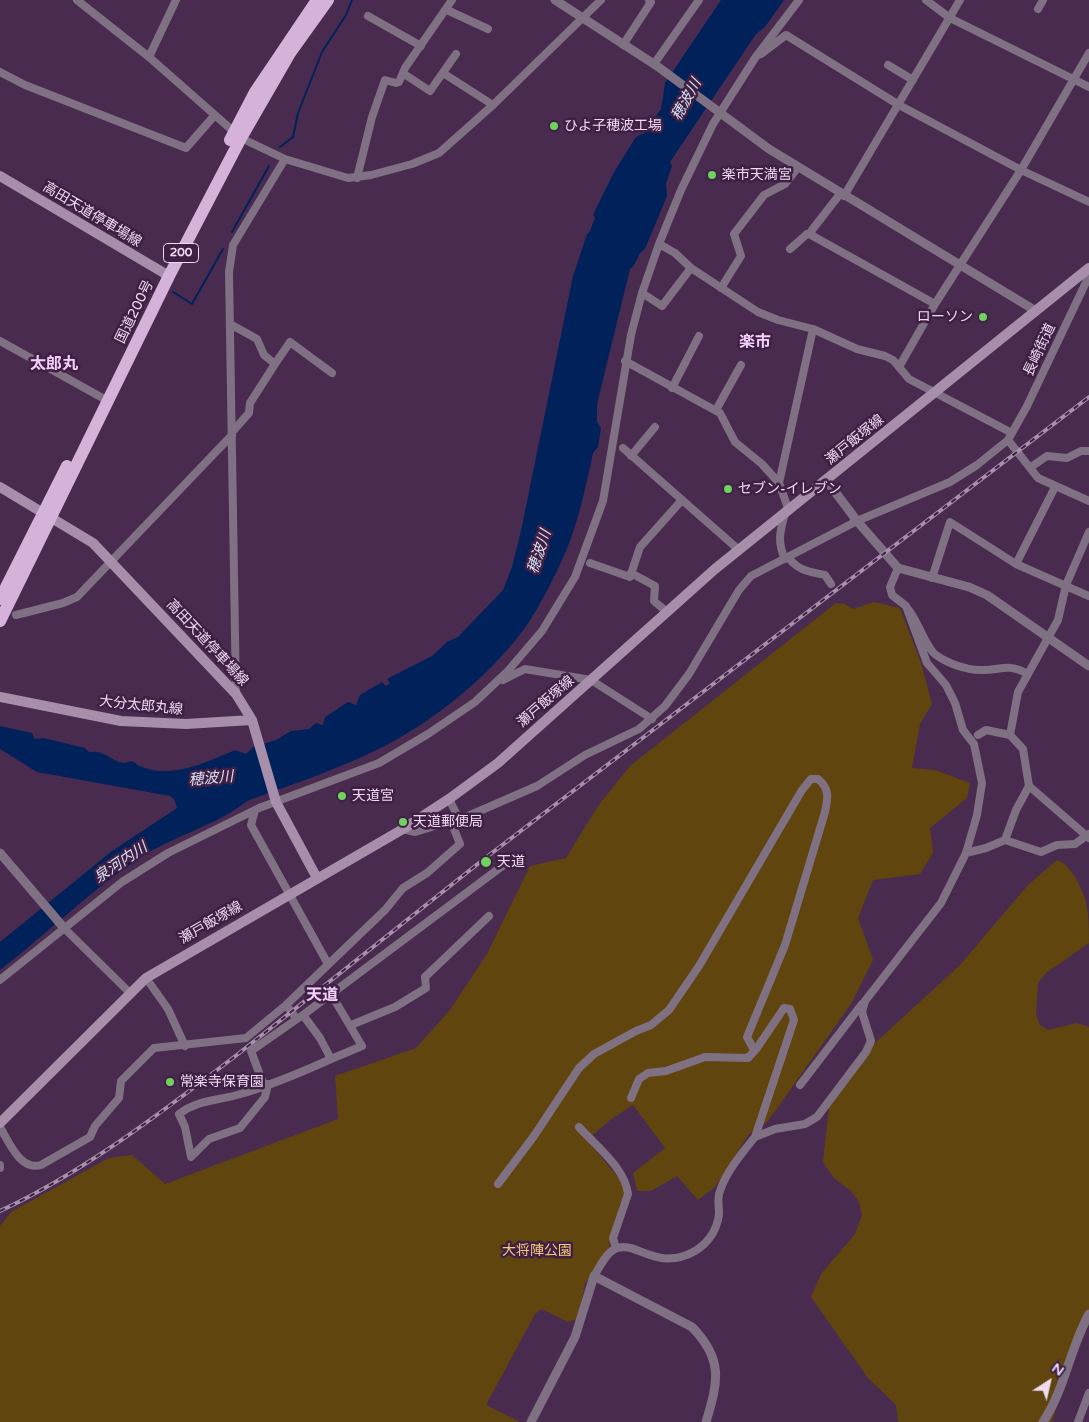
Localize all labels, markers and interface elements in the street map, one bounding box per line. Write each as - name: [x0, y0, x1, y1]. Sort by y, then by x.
- water label: 穂波川: [668, 76, 706, 124]
- place label: ひよ子穂波工場: [564, 118, 662, 134]
- marker: ひよ子穂波工場: [548, 120, 560, 132]
- place label: 楽市天満宮: [722, 167, 792, 183]
- marker: 楽市天満宮: [706, 169, 718, 181]
- street label: 高田天道停車場線: [40, 179, 144, 251]
- road number: 200: [164, 244, 198, 262]
- street label: 国道200号: [112, 278, 158, 346]
- place label: ローソン: [917, 309, 973, 325]
- marker: ローソン: [977, 311, 989, 323]
- street label: 長崎街道: [1021, 321, 1059, 379]
- district label: 楽市: [739, 333, 771, 353]
- district label: 太郎丸: [30, 355, 78, 375]
- street label: 瀬戸飯塚線: [823, 411, 887, 469]
- place label: セブン-イレブン: [738, 481, 842, 497]
- marker: セブン-イレブン: [722, 483, 734, 495]
- water label: 穂波川: [524, 528, 556, 576]
- street label: 高田天道停車場線: [163, 596, 251, 690]
- street label: 瀬戸飯塚線: [514, 673, 578, 731]
- street label: 大分太郎丸線: [98, 693, 184, 719]
- water label: 穂波川: [188, 768, 234, 790]
- place label: 天道宮: [352, 788, 394, 804]
- marker: 天道宮: [336, 790, 348, 802]
- place label: 天道郵便局: [413, 814, 483, 830]
- marker: 天道郵便局: [397, 816, 409, 828]
- water label: 泉河内川: [91, 839, 151, 887]
- place label: 天道: [497, 854, 525, 870]
- marker: 天道: [479, 855, 493, 869]
- street label: 瀬戸飯塚線: [176, 898, 246, 948]
- district label: 天道: [306, 986, 338, 1006]
- place label: 常楽寺保育園: [180, 1074, 264, 1090]
- marker: 常楽寺保育園: [164, 1076, 176, 1088]
- park label: 大将陣公園: [502, 1243, 572, 1259]
- north arrow: [1024, 1357, 1074, 1407]
- text: N: [1048, 1359, 1067, 1379]

